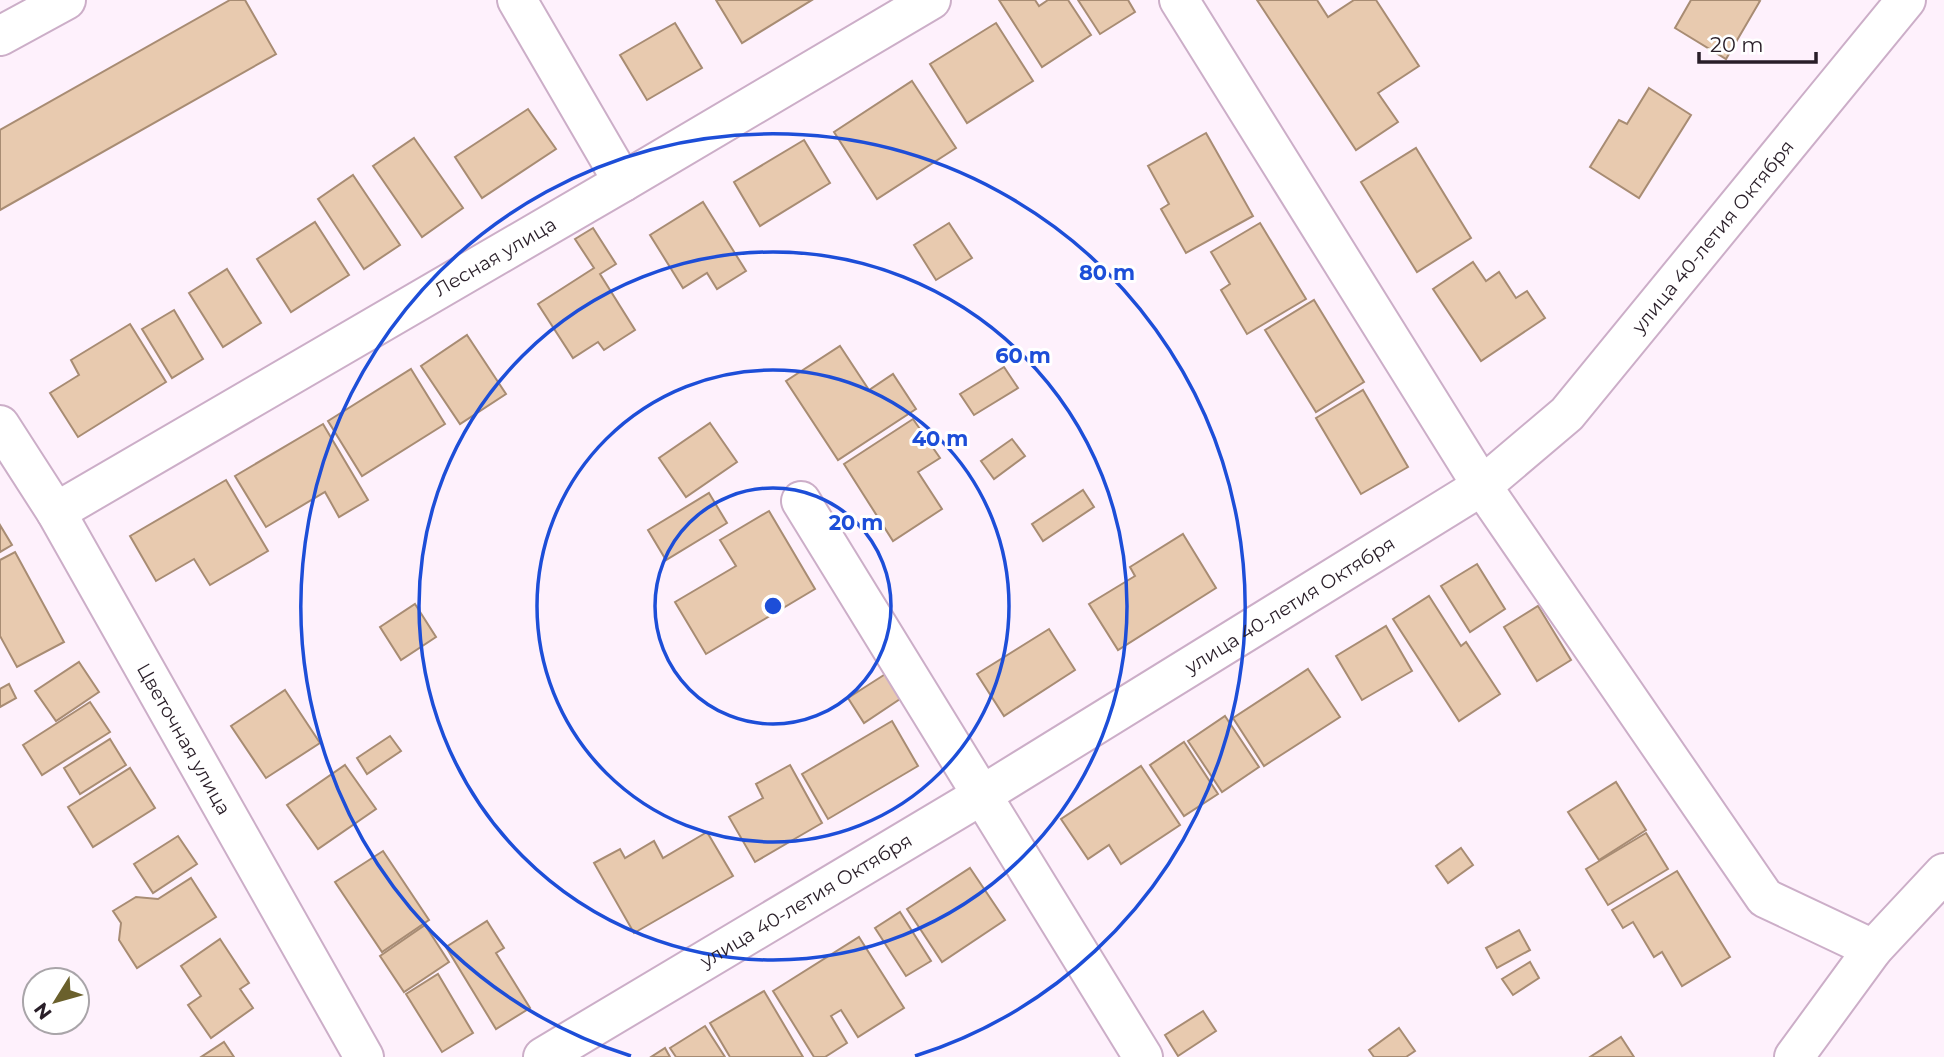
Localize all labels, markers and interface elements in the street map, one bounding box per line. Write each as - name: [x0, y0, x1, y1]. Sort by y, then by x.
- scale bar: [1699, 21, 1816, 65]
- text: 20 m: [1710, 32, 1764, 57]
- street label: улица 40-летия Октября: [1626, 136, 1799, 339]
- street label: Лесная улица: [430, 212, 560, 301]
- text: 80 m: [1079, 260, 1135, 285]
- text: 60 m: [995, 343, 1051, 368]
- text: 40 m: [912, 426, 968, 451]
- text: 20 m: [829, 510, 883, 535]
- street label: улица 40-летия Октября: [1180, 532, 1399, 679]
- centre of rings: [761, 594, 785, 618]
- street label: Цветочная улица: [132, 659, 236, 819]
- street label: улица 40-летия Октября: [695, 829, 916, 973]
- north arrow: [21, 966, 91, 1036]
- text: N: [29, 998, 57, 1024]

